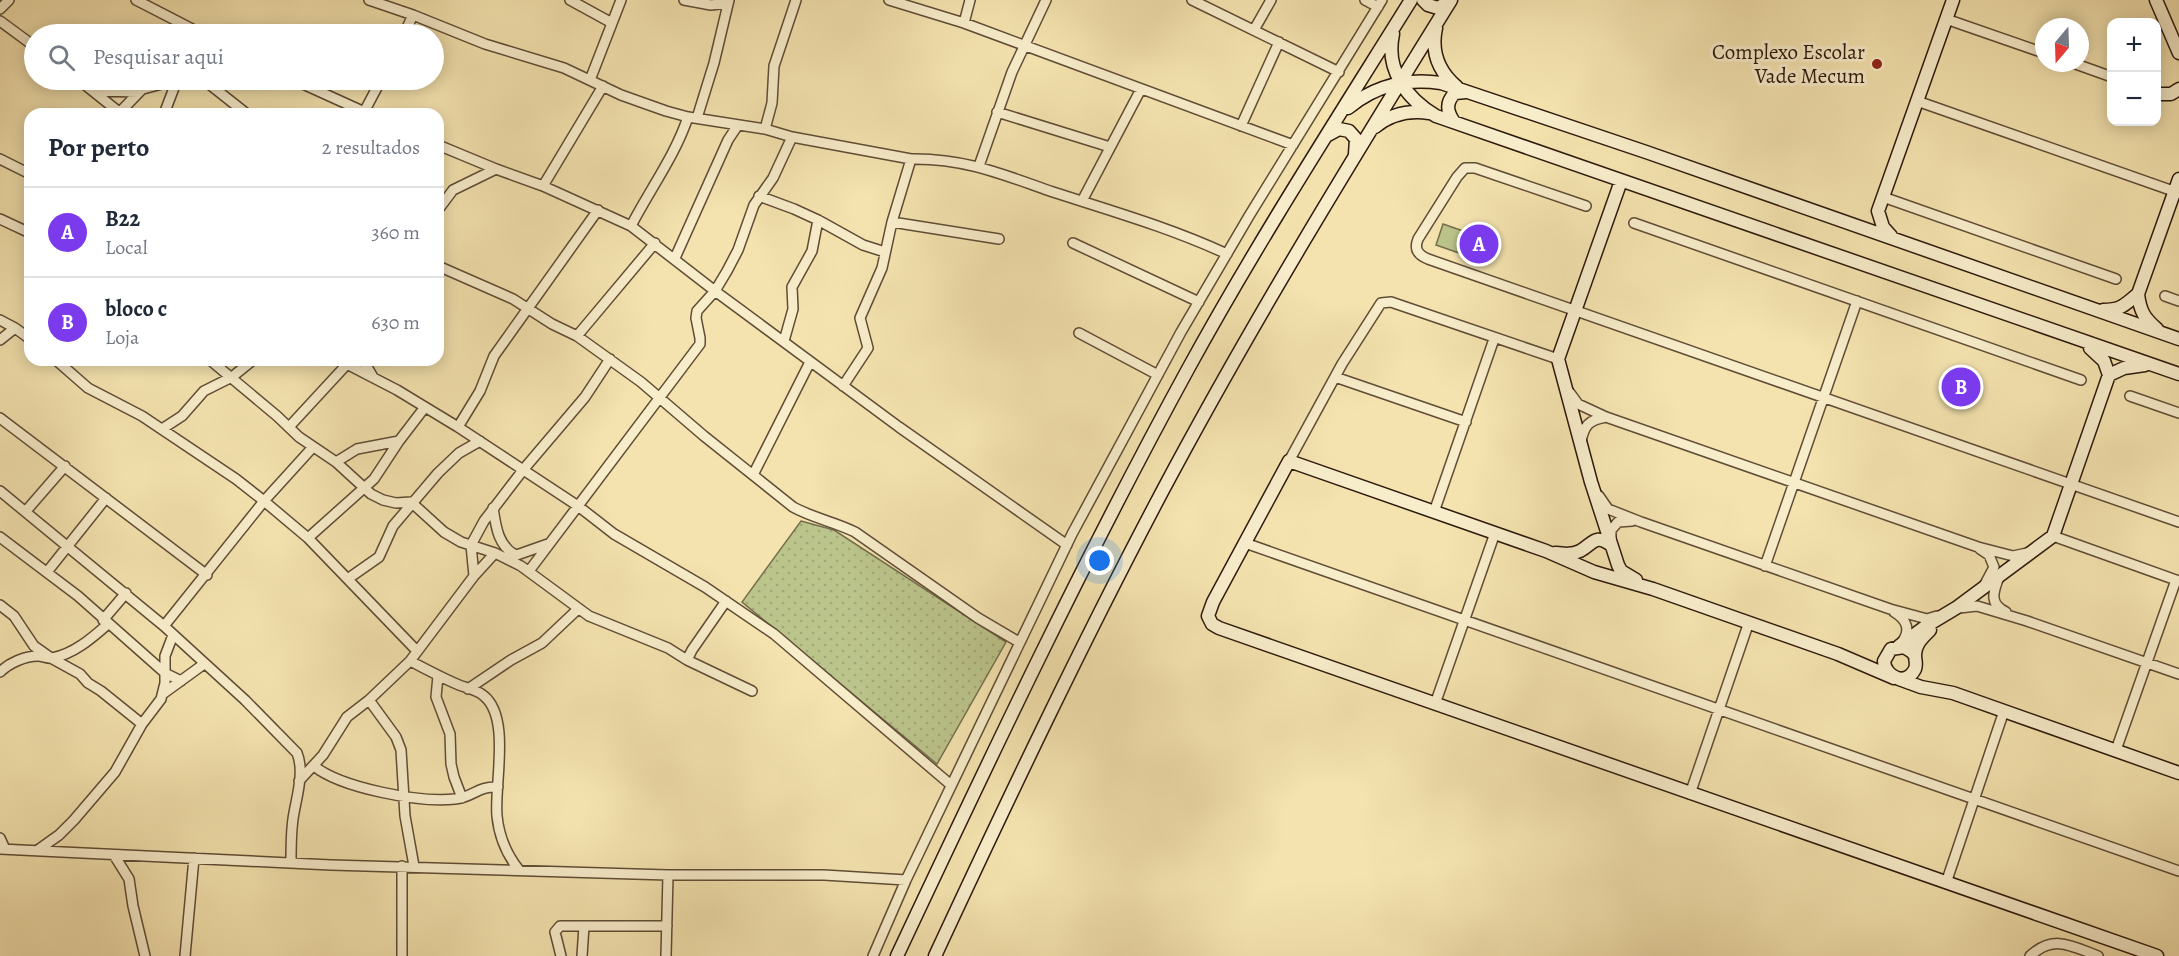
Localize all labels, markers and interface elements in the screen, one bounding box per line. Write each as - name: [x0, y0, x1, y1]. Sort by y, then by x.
- north arrow: [2035, 18, 2089, 72]
- map controls: [2107, 18, 2161, 126]
- button: +: [2107, 18, 2161, 72]
- search box: [24, 24, 444, 90]
- place label: Complexo Escolar Vade Mecum: [1712, 38, 1865, 90]
- icon: search: [45, 41, 78, 74]
- text: Pesquisar aqui: [93, 42, 224, 72]
- marker: Complexo Escolar Vade Mecum: [1870, 57, 1884, 71]
- button: −: [2107, 72, 2161, 126]
- text: Por perto: [48, 130, 149, 165]
- text: 2 resultados: [322, 134, 420, 161]
- text: B22: [105, 204, 140, 234]
- text: A: [61, 219, 74, 246]
- text: 360 m: [371, 219, 420, 246]
- pin: A: [1460, 222, 1498, 266]
- text: Local: [105, 234, 148, 261]
- text: bloco c: [105, 294, 167, 324]
- text: B: [61, 309, 74, 336]
- text: 630 m: [371, 309, 420, 336]
- text: Loja: [105, 324, 139, 351]
- pin: B: [1942, 364, 1980, 410]
- your location: [1085, 546, 1114, 575]

